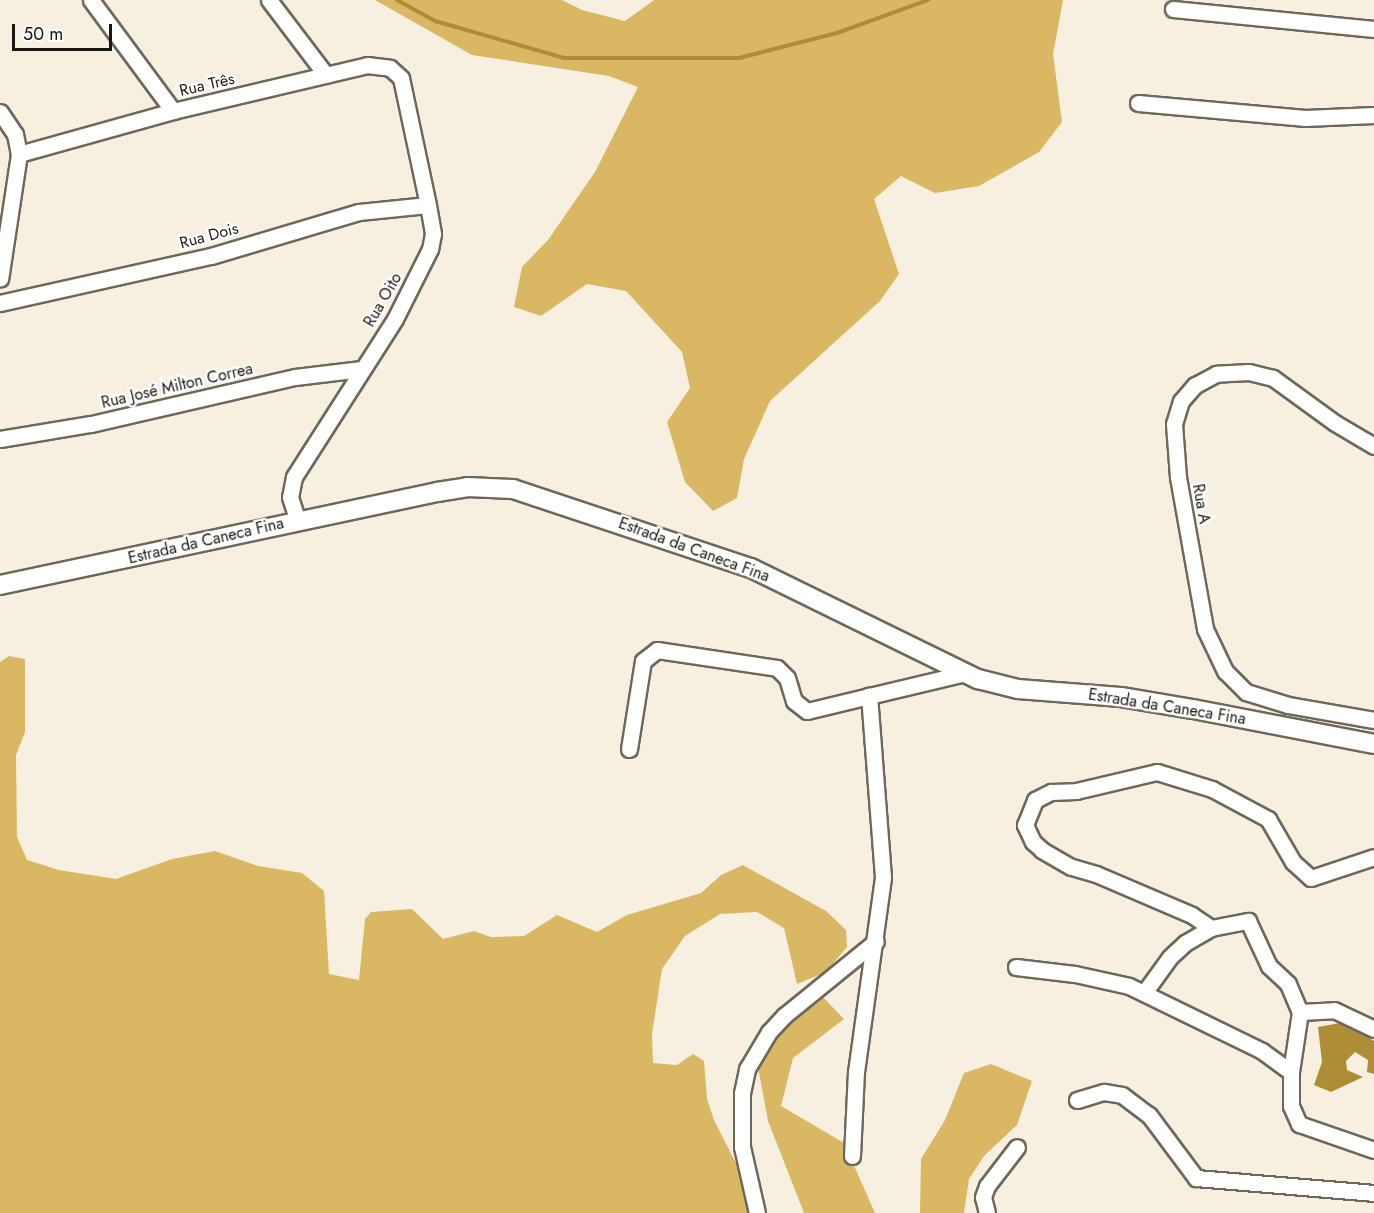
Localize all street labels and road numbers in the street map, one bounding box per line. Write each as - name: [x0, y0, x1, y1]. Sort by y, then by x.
- street label: Rua Três: [178, 69, 236, 101]
- street label: Rua Dois: [177, 219, 241, 253]
- street label: Rua Oito: [360, 270, 406, 330]
- street label: Rua José Milton Correa: [99, 359, 255, 413]
- street label: Rua A: [1188, 482, 1214, 526]
- street label: Estrada da Caneca Fina: [126, 514, 286, 568]
- street label: Estrada da Caneca Fina: [616, 514, 772, 586]
- street label: Estrada da Caneca Fina: [1087, 685, 1247, 729]

